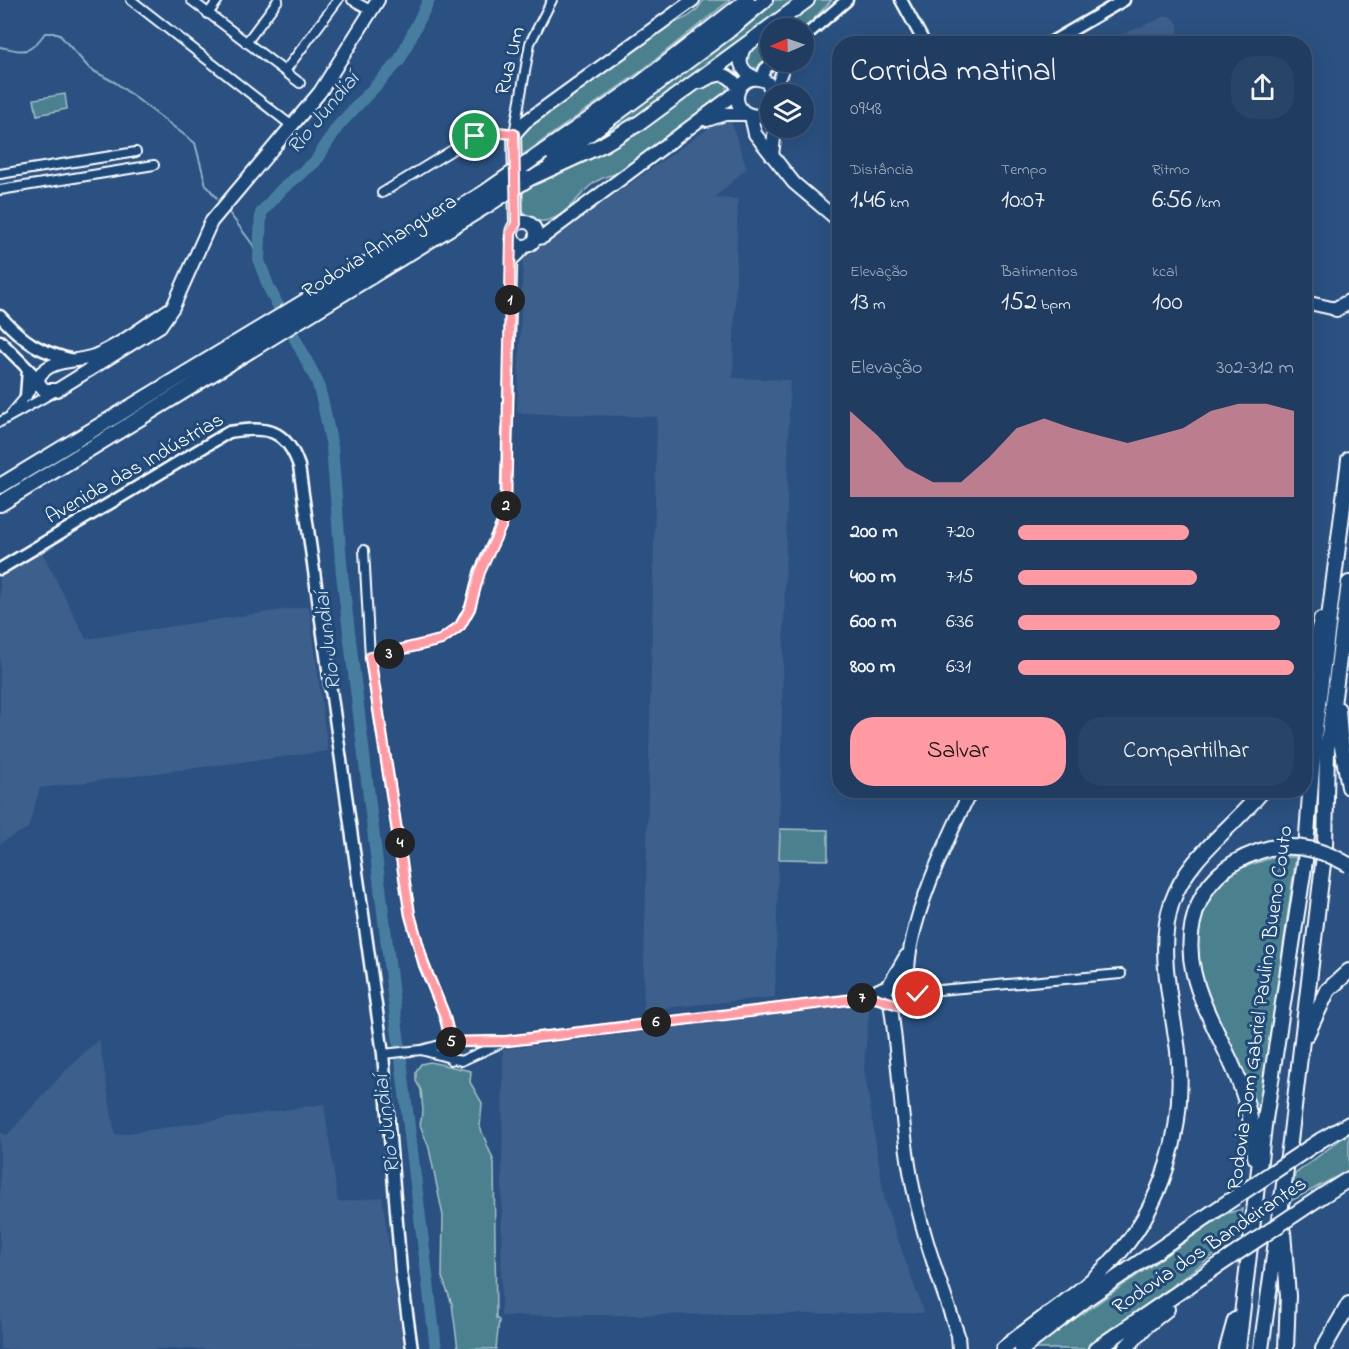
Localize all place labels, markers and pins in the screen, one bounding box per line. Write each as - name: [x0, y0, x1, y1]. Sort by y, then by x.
- pin: [449, 110, 500, 161]
- pin: 1: [495, 285, 525, 315]
- pin: 2: [491, 491, 521, 521]
- pin: 3: [374, 639, 404, 669]
- pin: 4: [385, 828, 415, 858]
- pin: [892, 968, 943, 1019]
- pin: 7: [847, 983, 877, 1013]
- pin: 6: [641, 1007, 671, 1037]
- pin: 5: [436, 1027, 466, 1057]

